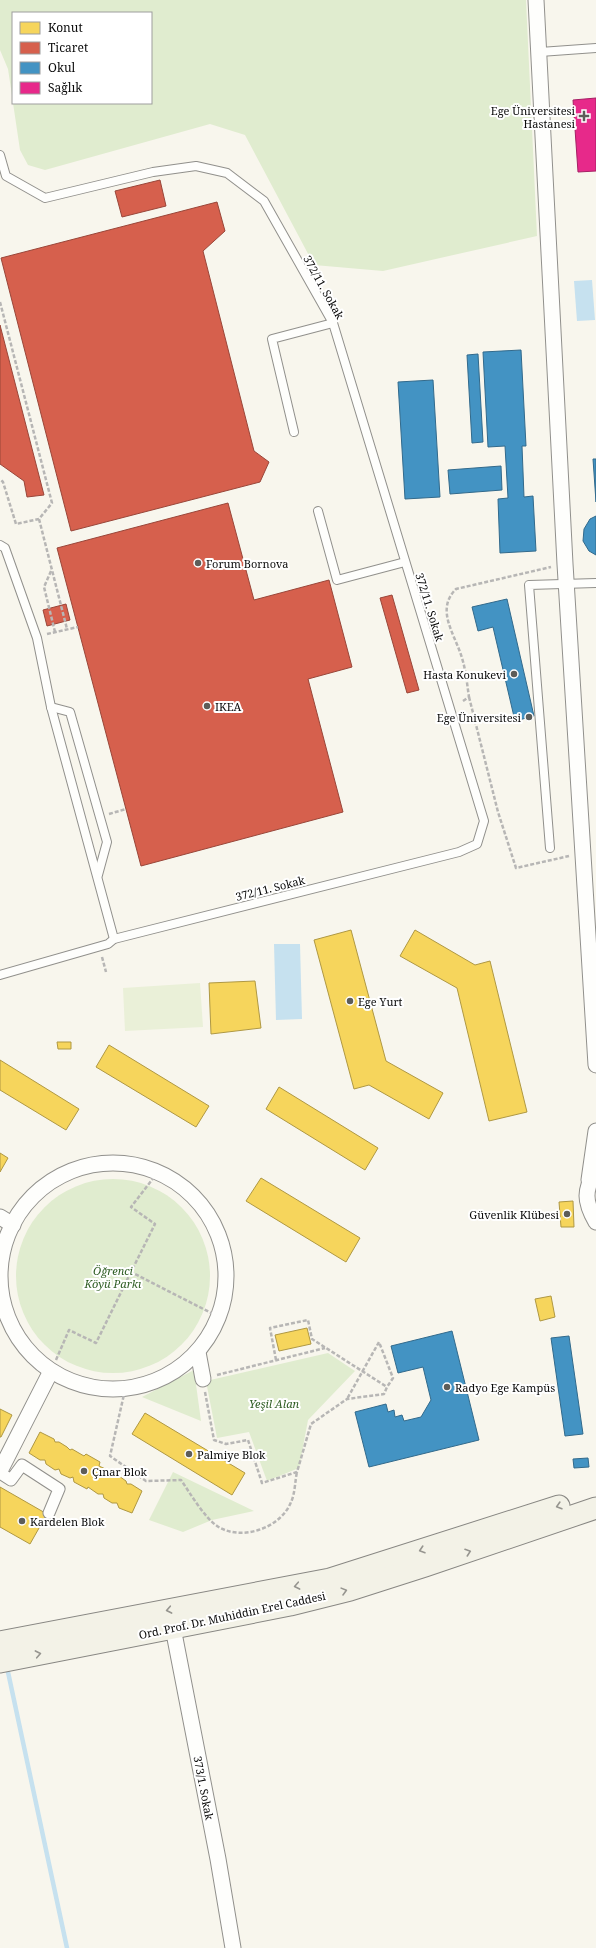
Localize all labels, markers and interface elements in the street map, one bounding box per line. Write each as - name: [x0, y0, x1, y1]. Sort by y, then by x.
- legend: [12, 12, 152, 104]
- text: Konut: [48, 19, 83, 36]
- text: Ticaret: [48, 39, 88, 56]
- text: Okul: [48, 59, 76, 76]
- text: Sağlık: [48, 79, 83, 96]
- place label: Ege Üniversitesi Hastanesi: [491, 103, 575, 131]
- marker: Ege Üniversitesi Hastanesi: [578, 110, 590, 122]
- street label: 372/11. Sokak: [300, 252, 348, 322]
- place label: Forum Bornova: [206, 556, 289, 571]
- marker: Forum Bornova: [193, 558, 203, 568]
- street label: 372/11. Sokak: [412, 571, 448, 644]
- place label: Hasta Konukevi: [423, 667, 506, 682]
- marker: Hasta Konukevi: [509, 669, 519, 679]
- place label: IKEA: [215, 699, 242, 714]
- marker: IKEA: [202, 701, 212, 711]
- place label: Ege Üniversitesi: [437, 710, 521, 725]
- marker: Ege Üniversitesi: [524, 712, 534, 722]
- street label: 372/11. Sokak: [234, 872, 307, 904]
- place label: Ege Yurt: [358, 994, 403, 1009]
- marker: Ege Yurt: [345, 996, 355, 1006]
- place label: Güvenlik Klübesi: [469, 1207, 559, 1222]
- marker: Güvenlik Klübesi: [562, 1209, 572, 1219]
- park label: Öğrenci Köyü Parkı: [84, 1263, 142, 1291]
- place label: Radyo Ege Kampüs: [455, 1380, 555, 1395]
- marker: Radyo Ege Kampüs: [442, 1382, 452, 1392]
- park label: Yeşil Alan: [249, 1396, 300, 1411]
- place label: Palmiye Blok: [197, 1447, 266, 1462]
- marker: Palmiye Blok: [184, 1449, 194, 1459]
- place label: Çınar Blok: [92, 1464, 148, 1479]
- marker: Çınar Blok: [79, 1466, 89, 1476]
- one-way arrow: [555, 1501, 562, 1510]
- place label: Kardelen Blok: [30, 1514, 105, 1529]
- marker: Kardelen Blok: [17, 1516, 27, 1526]
- one-way arrow: [418, 1545, 425, 1553]
- one-way arrow: [464, 1548, 471, 1556]
- one-way arrow: [294, 1581, 300, 1589]
- one-way arrow: [340, 1587, 347, 1596]
- street label: Ord. Prof. Dr. Muhiddin Erel Caddesi: [137, 1588, 327, 1642]
- one-way arrow: [166, 1605, 172, 1614]
- one-way arrow: [35, 1650, 41, 1659]
- street label: 373/1. Sokak: [190, 1755, 218, 1822]

